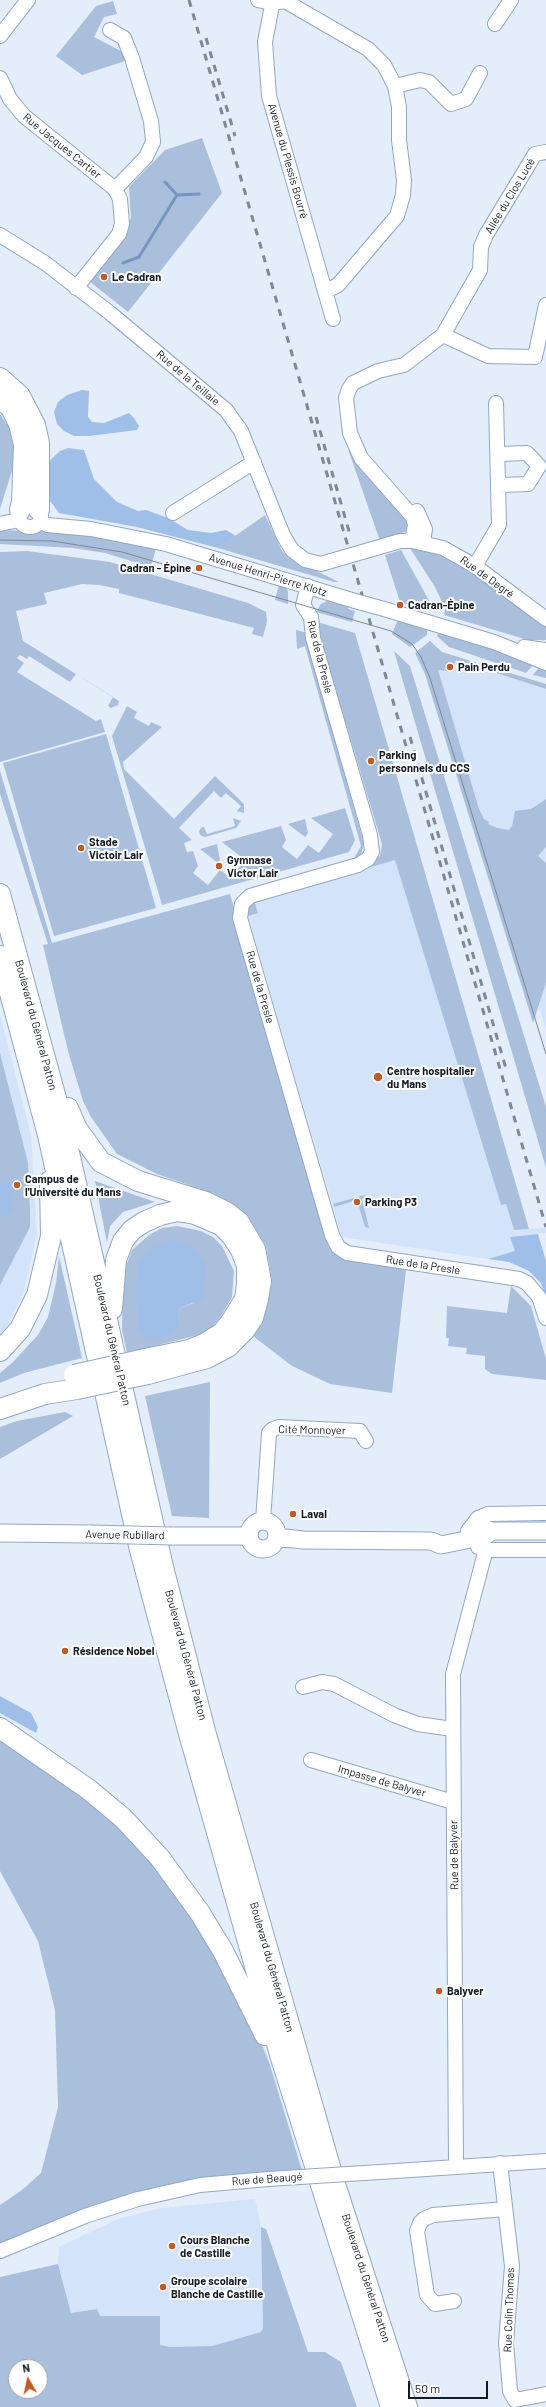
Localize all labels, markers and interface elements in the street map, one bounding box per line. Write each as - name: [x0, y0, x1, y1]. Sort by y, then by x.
- street label: Avenue du Plessis Bourré: [265, 102, 311, 220]
- street label: Rue Jacques Cartier: [20, 110, 104, 182]
- street label: Allée du Clos Lucé: [482, 156, 538, 236]
- place label: Le Cadran: [112, 270, 161, 284]
- marker: Le Cadran: [99, 272, 109, 282]
- street label: Rue de la Teillaie: [154, 348, 222, 408]
- street label: Avenue Henri-Pierre Klotz: [207, 551, 329, 599]
- street label: Rue de Degré: [458, 553, 516, 601]
- place label: Cadran - Épine: [120, 561, 191, 575]
- marker: Cadran - Épine: [194, 563, 204, 573]
- place label: Cadran-Épine: [408, 598, 475, 612]
- marker: Cadran-Épine: [395, 600, 405, 610]
- street label: Rue de la Presle: [305, 619, 335, 695]
- place label: Pain Perdu: [458, 660, 510, 674]
- marker: Pain Perdu: [445, 662, 455, 672]
- place label: Parking personnels du CCS: [379, 748, 470, 774]
- marker: Parking personnels du CCS: [366, 756, 376, 766]
- place label: Stade Victoir Lair: [89, 835, 143, 861]
- marker: Stade Victoir Lair: [76, 843, 86, 853]
- place label: Gymnase Victor Lair: [227, 853, 278, 879]
- marker: Gymnase Victor Lair: [214, 861, 224, 871]
- street label: Rue de la Presle: [243, 949, 277, 1025]
- street label: Boulevard du Général Patton: [12, 958, 60, 1092]
- place label: Centre hospitalier du Mans: [387, 1064, 475, 1090]
- marker: Centre hospitalier du Mans: [372, 1071, 384, 1083]
- place label: Campus de l'Université du Mans: [25, 1172, 121, 1198]
- marker: Campus de l'Université du Mans: [12, 1180, 22, 1190]
- place label: Parking P3: [365, 1195, 417, 1209]
- marker: Parking P3: [352, 1197, 362, 1207]
- street label: Rue de la Presle: [385, 1253, 461, 1277]
- street label: Boulevard du Général Patton: [90, 1273, 134, 1407]
- street label: Cité Monnoyer: [278, 1423, 346, 1437]
- place label: Laval: [301, 1507, 327, 1521]
- marker: Laval: [288, 1509, 298, 1519]
- street label: Avenue Rubillard: [85, 1528, 165, 1542]
- street label: Boulevard du Général Patton: [162, 1588, 210, 1722]
- place label: Résidence Nobel: [73, 1644, 154, 1658]
- marker: Résidence Nobel: [60, 1646, 70, 1656]
- street label: Impasse de Balyver: [336, 1762, 428, 1800]
- street label: Rue de Balyver: [447, 1820, 461, 1890]
- street label: Boulevard du Général Patton: [247, 1901, 297, 2033]
- place label: Balyver: [447, 1984, 483, 1998]
- marker: Balyver: [434, 1986, 444, 1996]
- street label: Rue de Beaugé: [231, 2170, 303, 2188]
- street label: Boulevard du Général Patton: [339, 2212, 393, 2344]
- place label: Cours Blanche de Castille: [180, 2233, 250, 2259]
- marker: Cours Blanche de Castille: [167, 2241, 177, 2251]
- street label: Rue Colin Thomas: [501, 2267, 517, 2353]
- place label: Groupe scolaire Blanche de Castille: [171, 2274, 263, 2300]
- marker: Groupe scolaire Blanche de Castille: [158, 2282, 168, 2292]
- north arrow: [8, 2359, 48, 2399]
- text: N: [22, 2361, 31, 2375]
- scale bar: [410, 2373, 490, 2399]
- text: 50 m: [415, 2381, 440, 2395]

